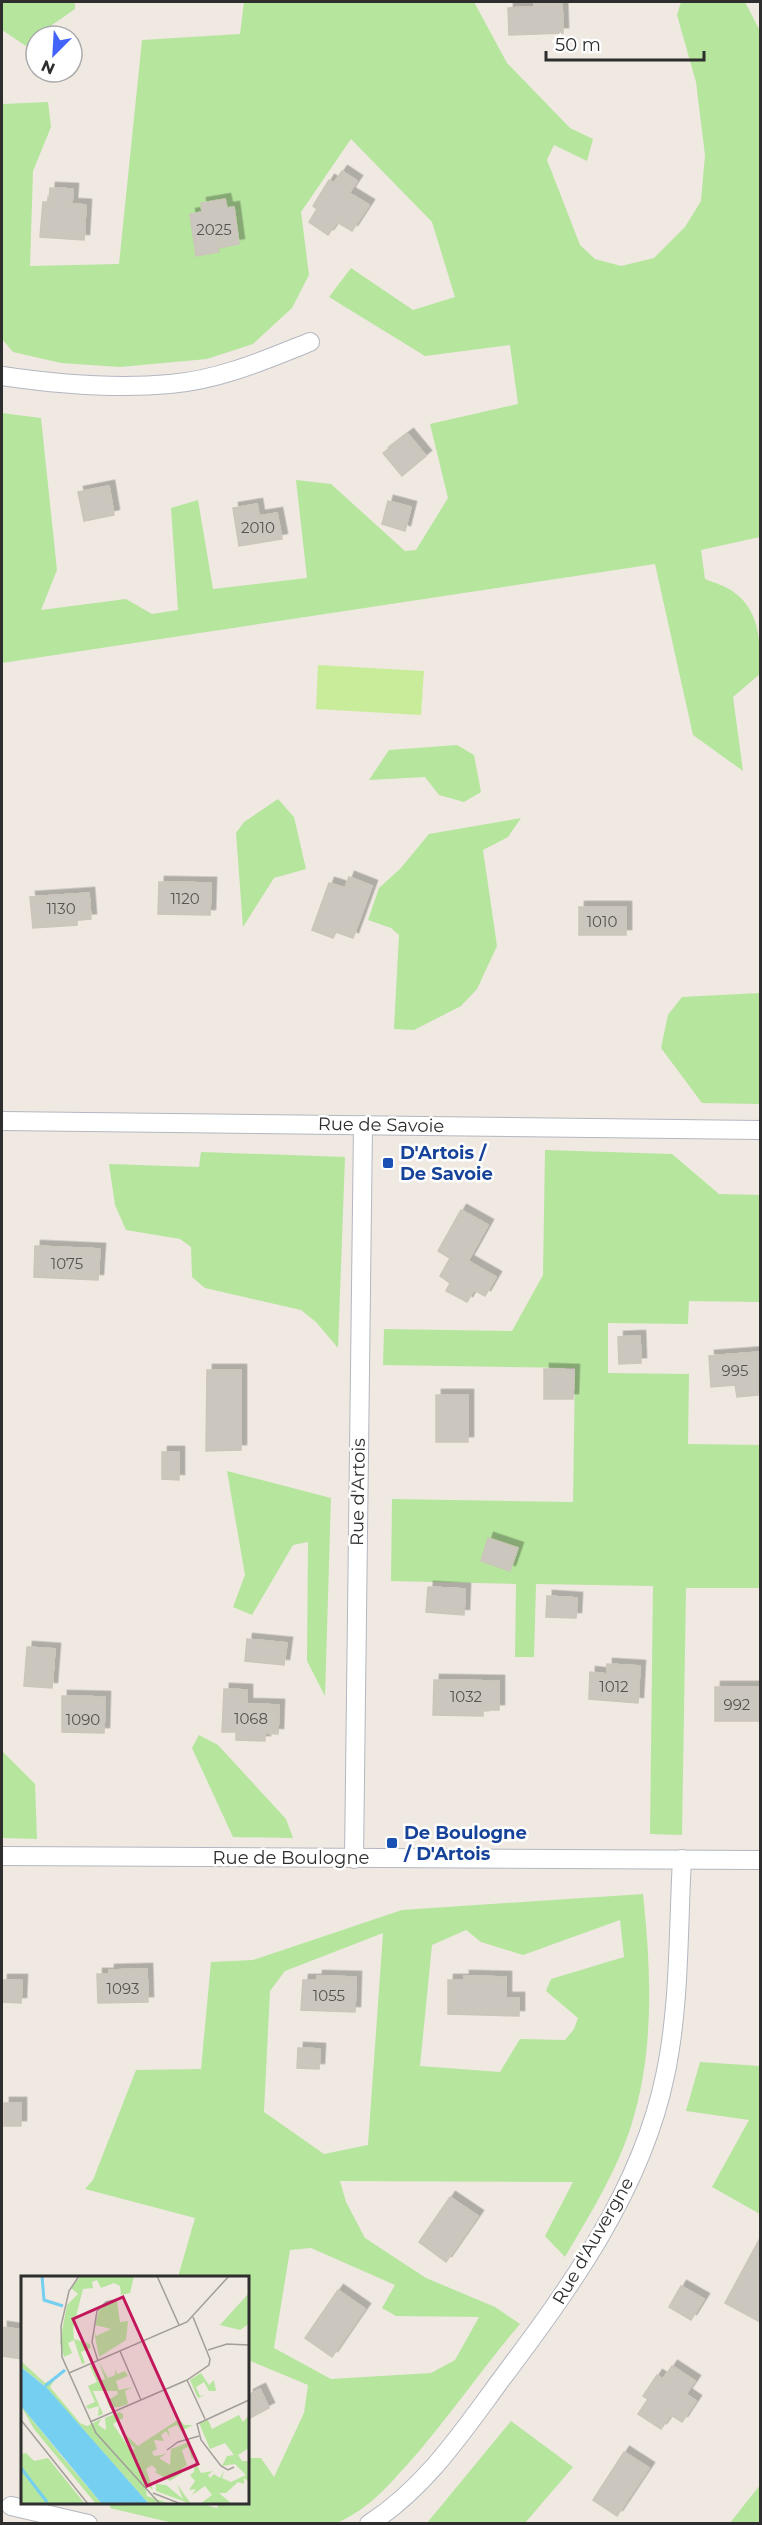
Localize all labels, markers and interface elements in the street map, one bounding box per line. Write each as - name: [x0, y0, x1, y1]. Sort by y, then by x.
- north arrow: [24, 24, 84, 84]
- scale bar: [546, 24, 704, 62]
- text: 50 m: [555, 34, 601, 56]
- text: N: [38, 56, 58, 79]
- house number: 2025: [196, 220, 232, 239]
- house number: 2010: [241, 518, 275, 537]
- house number: 1120: [170, 889, 200, 908]
- house number: 1130: [46, 899, 76, 918]
- house number: 1010: [587, 912, 617, 931]
- street label: Rue de Savoie: [318, 1113, 445, 1137]
- place label: D'Artois / De Savoie: [400, 1142, 493, 1185]
- marker: D'Artois / De Savoie: [381, 1156, 395, 1170]
- house number: 1075: [51, 1254, 83, 1273]
- house number: 995: [722, 1361, 748, 1380]
- street label: Rue d'Artois: [346, 1438, 370, 1546]
- house number: 1012: [599, 1677, 629, 1696]
- house number: 1032: [450, 1687, 482, 1706]
- house number: 992: [724, 1695, 750, 1714]
- house number: 1068: [234, 1709, 268, 1728]
- house number: 1090: [66, 1710, 100, 1729]
- place label: De Boulogne / D'Artois: [403, 1822, 527, 1865]
- marker: De Boulogne / D'Artois: [385, 1836, 399, 1850]
- street label: Rue de Boulogne: [213, 1847, 370, 1869]
- house number: 1093: [107, 1979, 139, 1998]
- house number: 1055: [313, 1986, 345, 2005]
- street label: Rue d'Auvergne: [548, 2173, 638, 2309]
- inset map: [21, 2276, 249, 2504]

